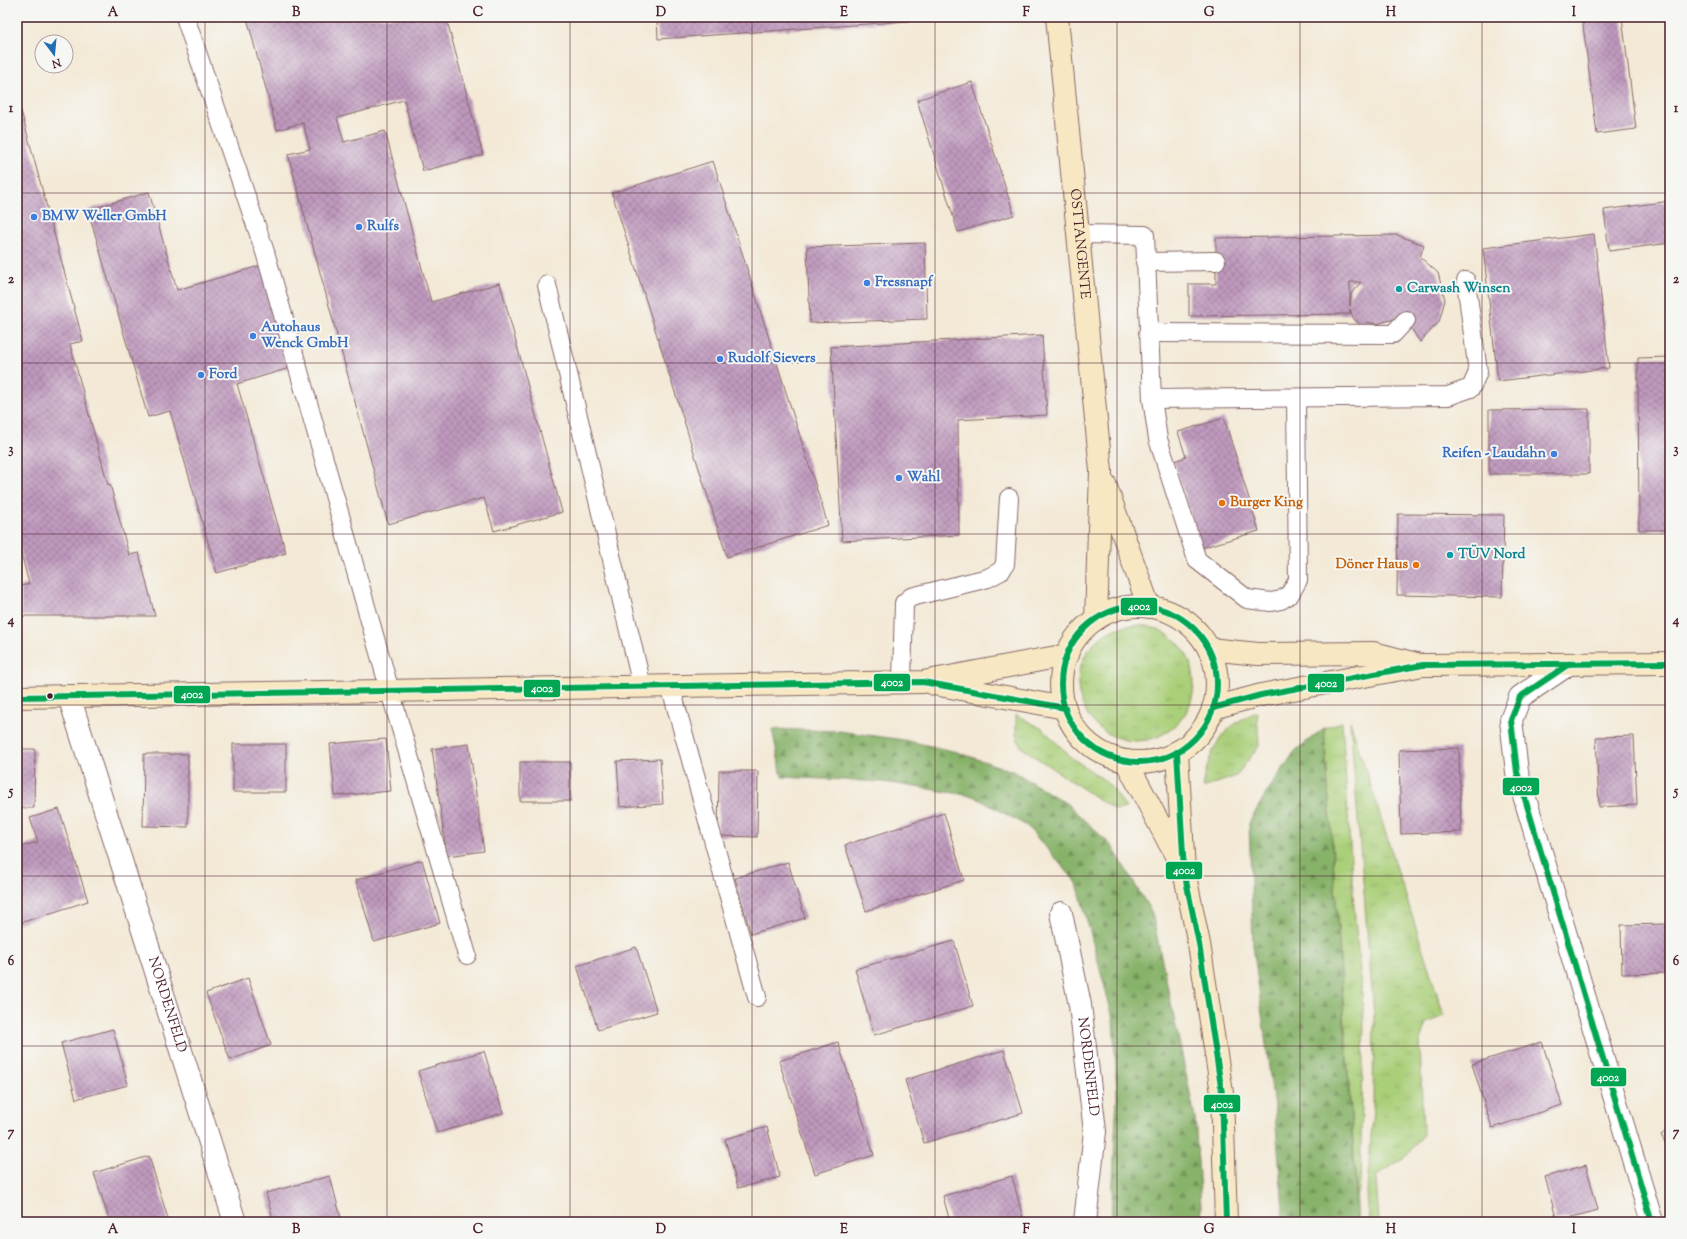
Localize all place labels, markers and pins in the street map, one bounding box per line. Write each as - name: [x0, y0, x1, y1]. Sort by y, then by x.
- place label: BMW Weller GmbH: [42, 207, 168, 227]
- marker: BMW Weller GmbH: [29, 212, 39, 222]
- place label: Rulfs: [367, 217, 399, 237]
- marker: Rulfs: [354, 222, 364, 232]
- place label: Fressnapf: [875, 273, 934, 293]
- marker: Fressnapf: [862, 278, 872, 288]
- place label: Carwash Winsen: [1407, 279, 1511, 299]
- marker: Carwash Winsen: [1394, 284, 1404, 294]
- place label: Autohaus Wenck GmbH: [261, 318, 349, 354]
- marker: Autohaus Wenck GmbH: [248, 331, 258, 341]
- place label: Rudolf Sievers: [728, 349, 816, 369]
- marker: Rudolf Sievers: [715, 354, 725, 364]
- place label: Ford: [209, 365, 237, 385]
- marker: Ford: [196, 370, 206, 380]
- place label: Reifen - Laudahn: [1442, 444, 1547, 464]
- marker: Reifen - Laudahn: [1549, 449, 1559, 459]
- place label: Wahl: [907, 468, 940, 488]
- marker: Wahl: [894, 473, 904, 483]
- place label: Burger King: [1230, 493, 1303, 513]
- marker: Burger King: [1217, 498, 1227, 508]
- place label: TÜV Nord: [1458, 544, 1525, 565]
- marker: TÜV Nord: [1445, 550, 1455, 560]
- place label: Döner Haus: [1335, 555, 1408, 575]
- marker: Döner Haus: [1411, 560, 1421, 570]
- unlabelled marker: [45, 691, 55, 701]

